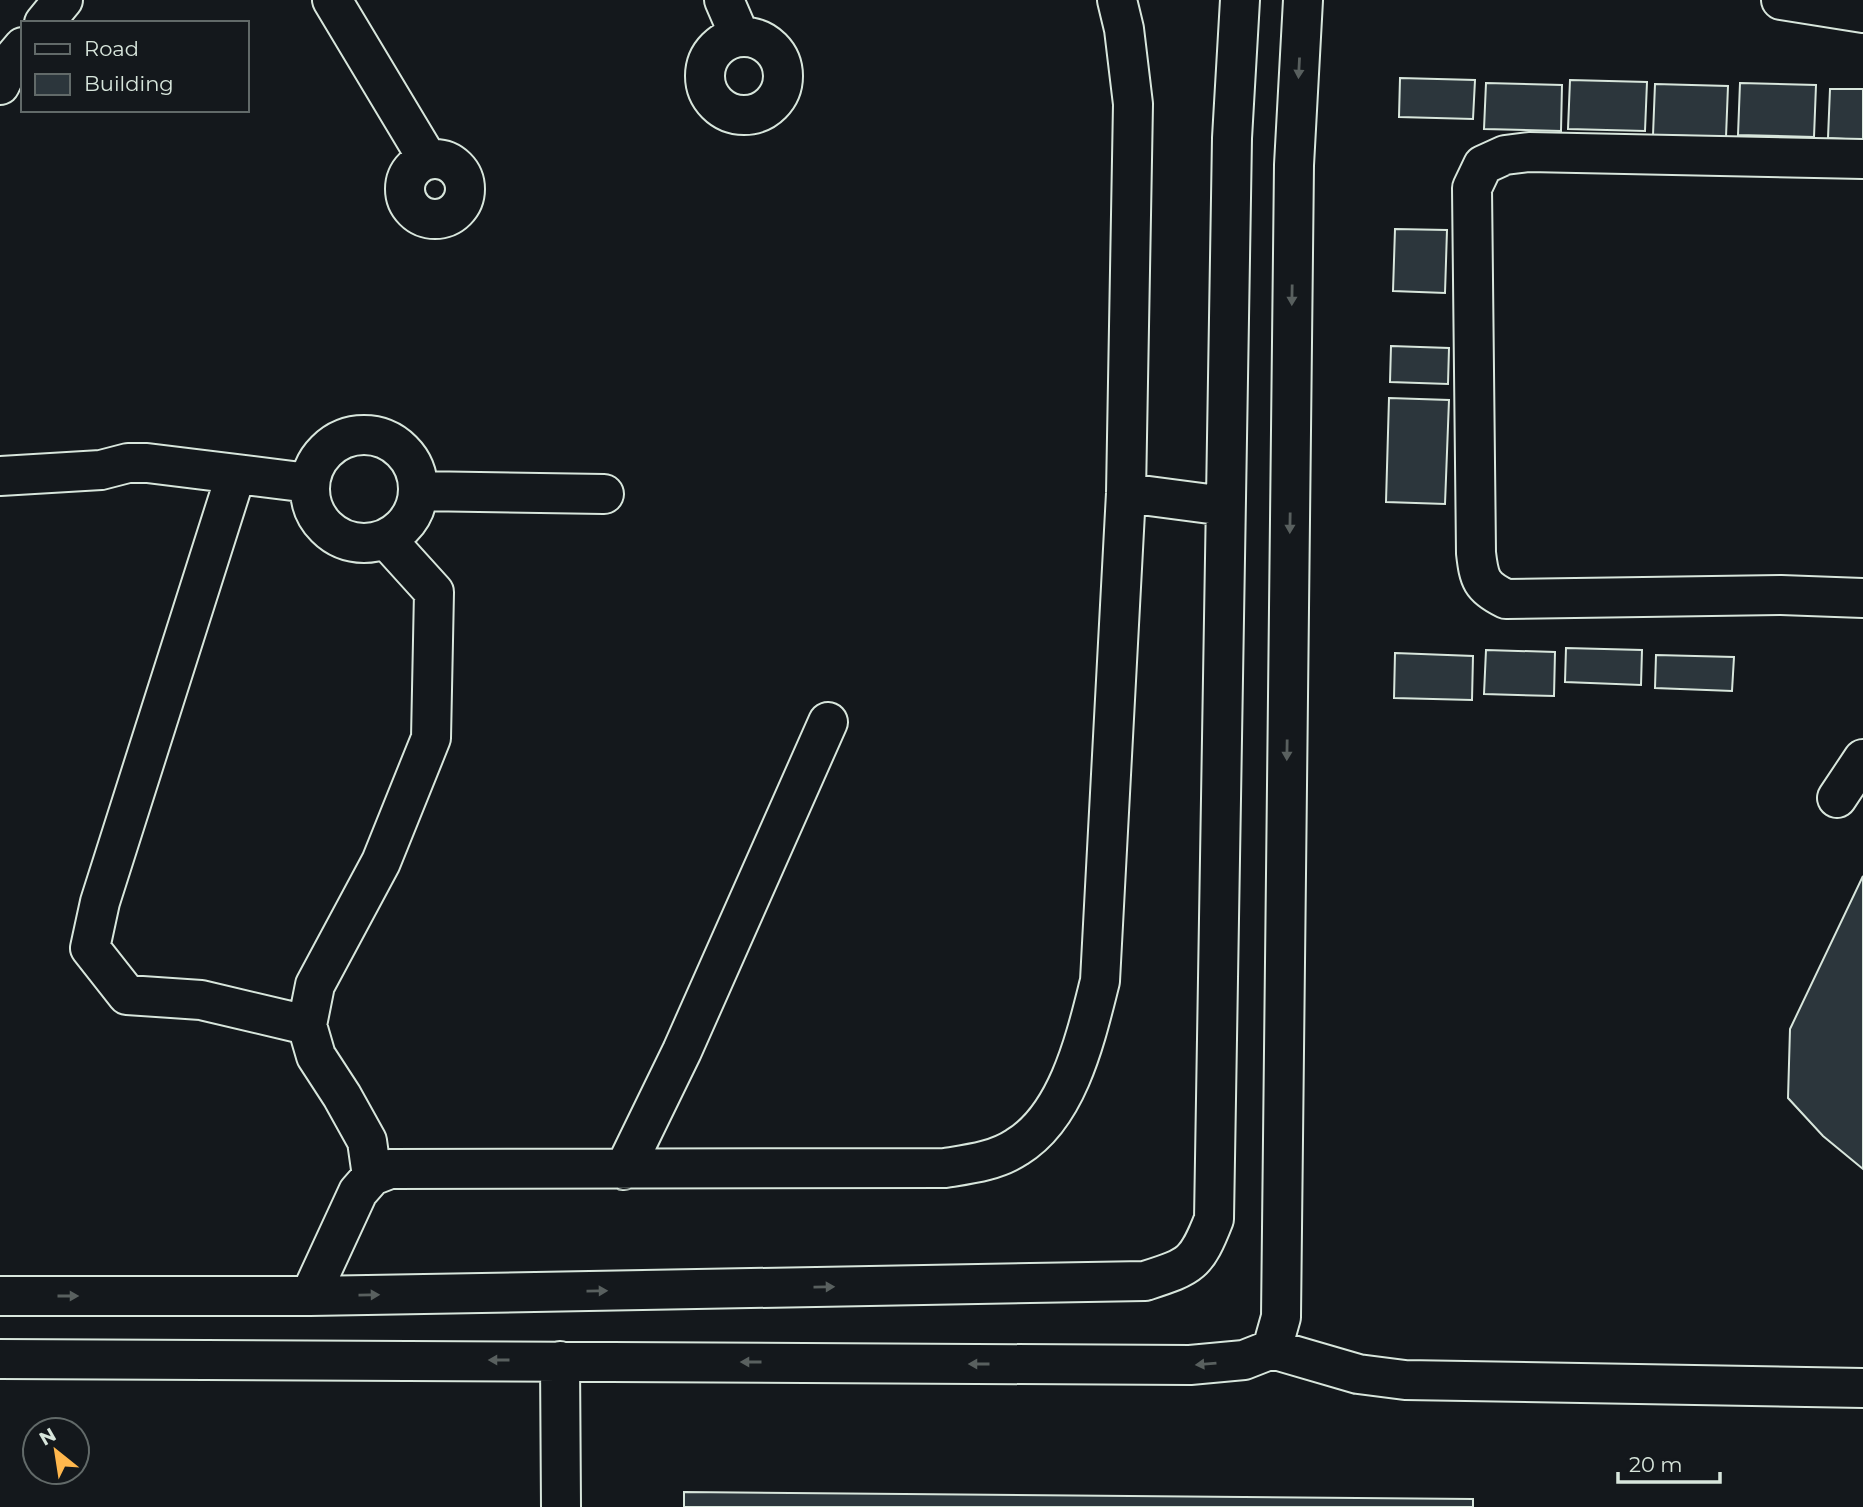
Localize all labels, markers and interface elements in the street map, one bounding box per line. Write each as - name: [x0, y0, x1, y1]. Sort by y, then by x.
- legend: [21, 21, 248, 112]
- text: Road: [84, 36, 139, 61]
- one-way arrow: [1294, 57, 1305, 79]
- text: Building: [84, 71, 174, 96]
- one-way arrow: [1286, 285, 1298, 307]
- one-way arrow: [1284, 512, 1295, 534]
- one-way arrow: [1281, 740, 1293, 762]
- one-way arrow: [813, 1281, 835, 1293]
- one-way arrow: [586, 1285, 608, 1297]
- one-way arrow: [358, 1289, 380, 1301]
- one-way arrow: [57, 1290, 79, 1302]
- one-way arrow: [488, 1354, 510, 1366]
- one-way arrow: [740, 1356, 762, 1368]
- one-way arrow: [968, 1358, 990, 1370]
- one-way arrow: [1195, 1358, 1217, 1369]
- north arrow: [21, 1416, 91, 1486]
- text: N: [35, 1423, 60, 1451]
- scale bar: [1618, 1440, 1720, 1484]
- text: 20 m: [1629, 1452, 1683, 1477]

